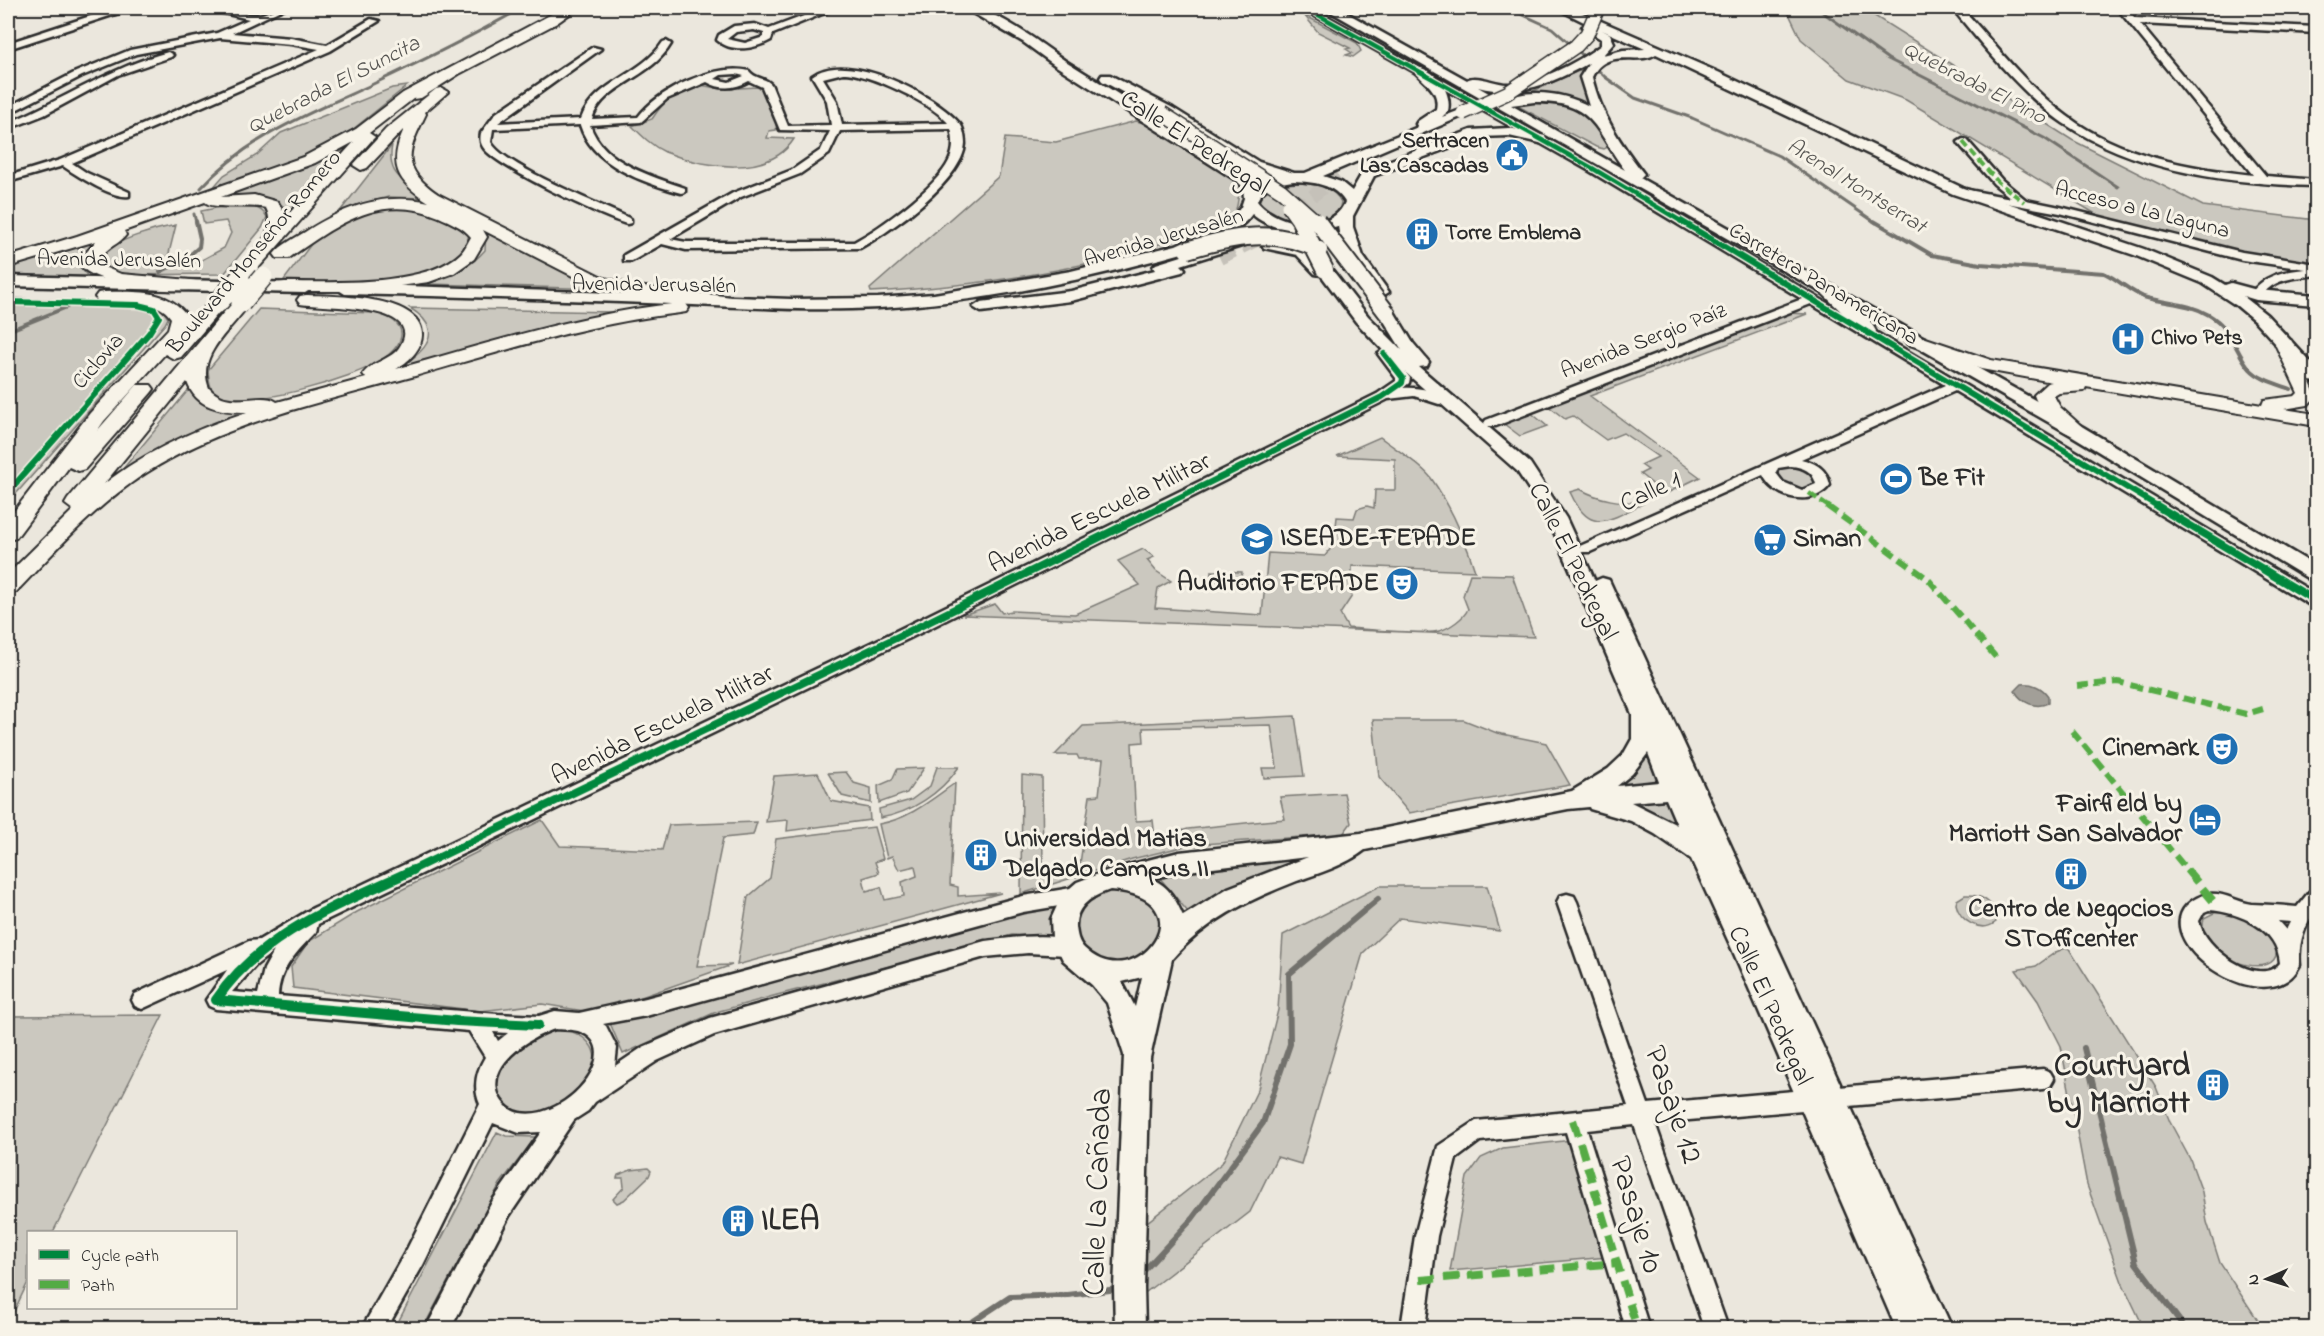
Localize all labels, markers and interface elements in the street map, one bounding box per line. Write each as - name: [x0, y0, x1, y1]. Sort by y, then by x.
- water label: Quebrada El Suncita: [242, 28, 427, 143]
- water label: Quebrada El Pino: [1897, 34, 2052, 135]
- street label: Calle El Pedregal: [1112, 81, 1276, 207]
- place label: Sertracen Las Cascadas: [1360, 126, 1489, 183]
- water label: Arenal Montserrat: [1780, 131, 1934, 244]
- public building icon: Sertracen Las Cascadas: [1494, 137, 1530, 173]
- street label: Boulevard Monseñor Romero: [159, 144, 350, 363]
- street label: Acceso a La Laguna: [2051, 174, 2233, 249]
- street label: Avenida Jerusalén: [1081, 201, 1247, 277]
- street label: Carretera Panamericana: [1722, 215, 1924, 355]
- building icon: Torre Emblema: [1404, 216, 1440, 252]
- place label: Torre Emblema: [1445, 218, 1581, 250]
- street label: Avenida Jerusalén: [36, 244, 202, 278]
- street label: Avenida Jerusalén: [571, 269, 737, 303]
- street label: Avenida Sergio Paíz: [1556, 295, 1733, 389]
- hospital icon: Chivo Pets: [2110, 321, 2146, 357]
- place label: Chivo Pets: [2151, 323, 2243, 355]
- street label: Ciclovía: [66, 327, 132, 397]
- street label: Avenida Escuela Militar: [982, 443, 1219, 584]
- place label: Be Fit: [1918, 460, 1985, 498]
- sports icon: Be Fit: [1878, 461, 1914, 497]
- street label: Calle 1: [1614, 463, 1688, 523]
- street label: Calle El Pedregal: [1517, 477, 1627, 647]
- place label: ISEADE-FEPADE: [1280, 520, 1476, 558]
- school or university icon: ISEADE-FEPADE: [1239, 521, 1275, 557]
- place label: Siman: [1793, 521, 1862, 559]
- supermarket icon: Siman: [1752, 522, 1788, 558]
- place label: Auditorio FEPADE: [1177, 565, 1379, 603]
- theatre icon: Auditorio FEPADE: [1384, 566, 1420, 602]
- street label: Avenida Escuela Militar: [545, 655, 782, 796]
- place label: Cinemark: [2102, 730, 2200, 768]
- theatre icon: Cinemark: [2204, 731, 2240, 767]
- place label: Fairfield by Marriott San Salvador: [1948, 786, 2183, 854]
- hotel icon: Fairfield by Marriott San Salvador: [2187, 802, 2223, 838]
- place label: Universidad Matias Delgado Campus II: [1003, 821, 1209, 890]
- building icon: Universidad Matias Delgado Campus II: [963, 837, 999, 873]
- building icon: Centro de Negocios STOfficenter: [2053, 856, 2089, 892]
- place label: Centro de Negocios STOfficenter: [1968, 891, 2174, 959]
- street label: Calle El Pedregal: [1717, 920, 1821, 1092]
- street label: Pasaje 12: [1630, 1040, 1714, 1171]
- place label: Courtyard by Marriott: [2047, 1044, 2190, 1129]
- building icon: Courtyard by Marriott: [2195, 1067, 2231, 1103]
- street label: Calle La Cañada: [1072, 1087, 1126, 1297]
- street label: Pasaje 10: [1595, 1151, 1675, 1279]
- place label: ILEA: [761, 1198, 819, 1245]
- building icon: ILEA: [720, 1203, 756, 1239]
- legend: [27, 1231, 237, 1309]
- text: Cycle path: [81, 1244, 159, 1270]
- north arrow: [2237, 1249, 2297, 1309]
- text: N: [2242, 1273, 2266, 1286]
- text: Path: [81, 1274, 115, 1300]

